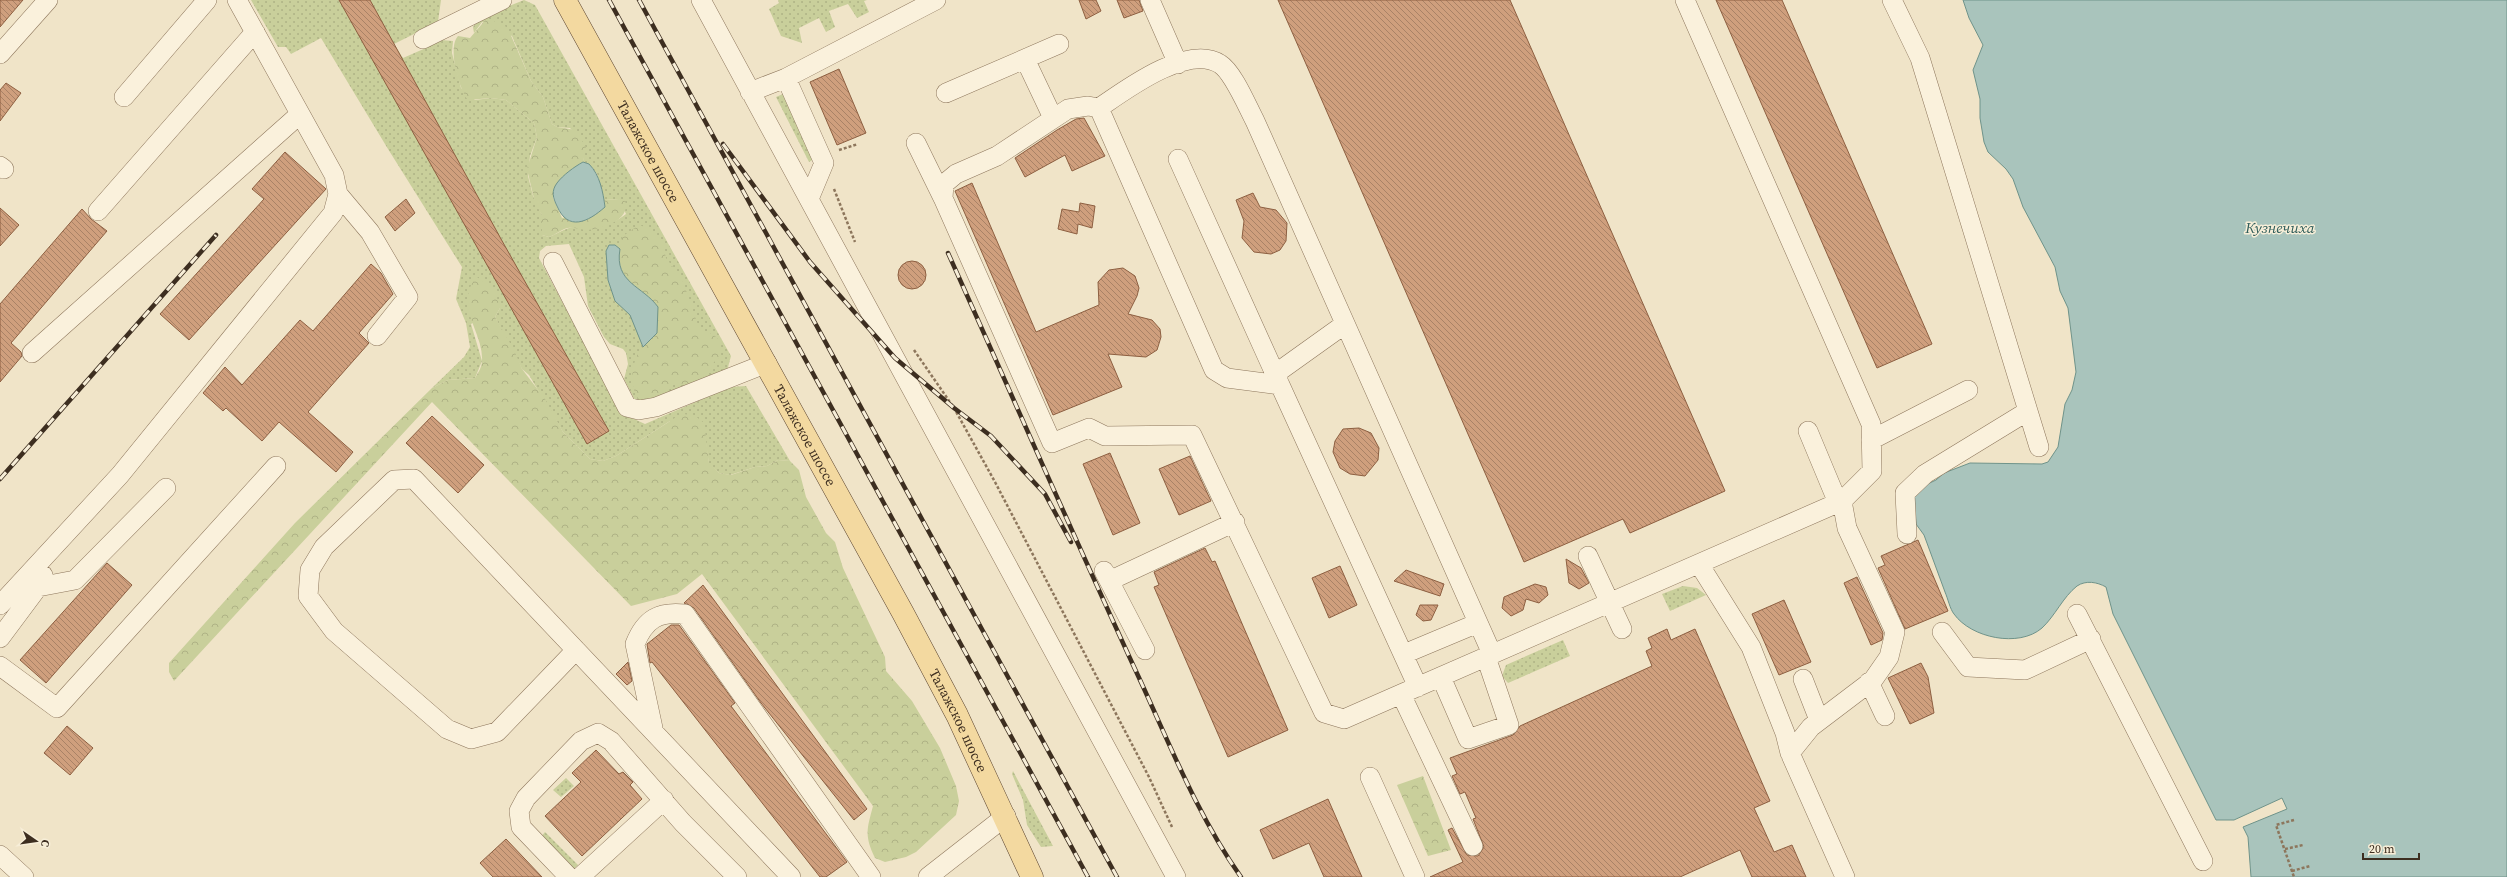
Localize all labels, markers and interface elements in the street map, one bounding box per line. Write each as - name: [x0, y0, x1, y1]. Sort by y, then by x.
- street label: Талажское шоссе: [612, 97, 685, 206]
- water label: Кузнечиха: [2244, 217, 2315, 238]
- street label: Талажское шоссе: [769, 381, 841, 490]
- street label: Талажское шоссе: [924, 665, 992, 776]
- north arrow: [16, 821, 56, 861]
- scale bar: [2363, 835, 2419, 861]
- text: С: [37, 838, 53, 848]
- text: 20 m: [2369, 841, 2395, 857]

